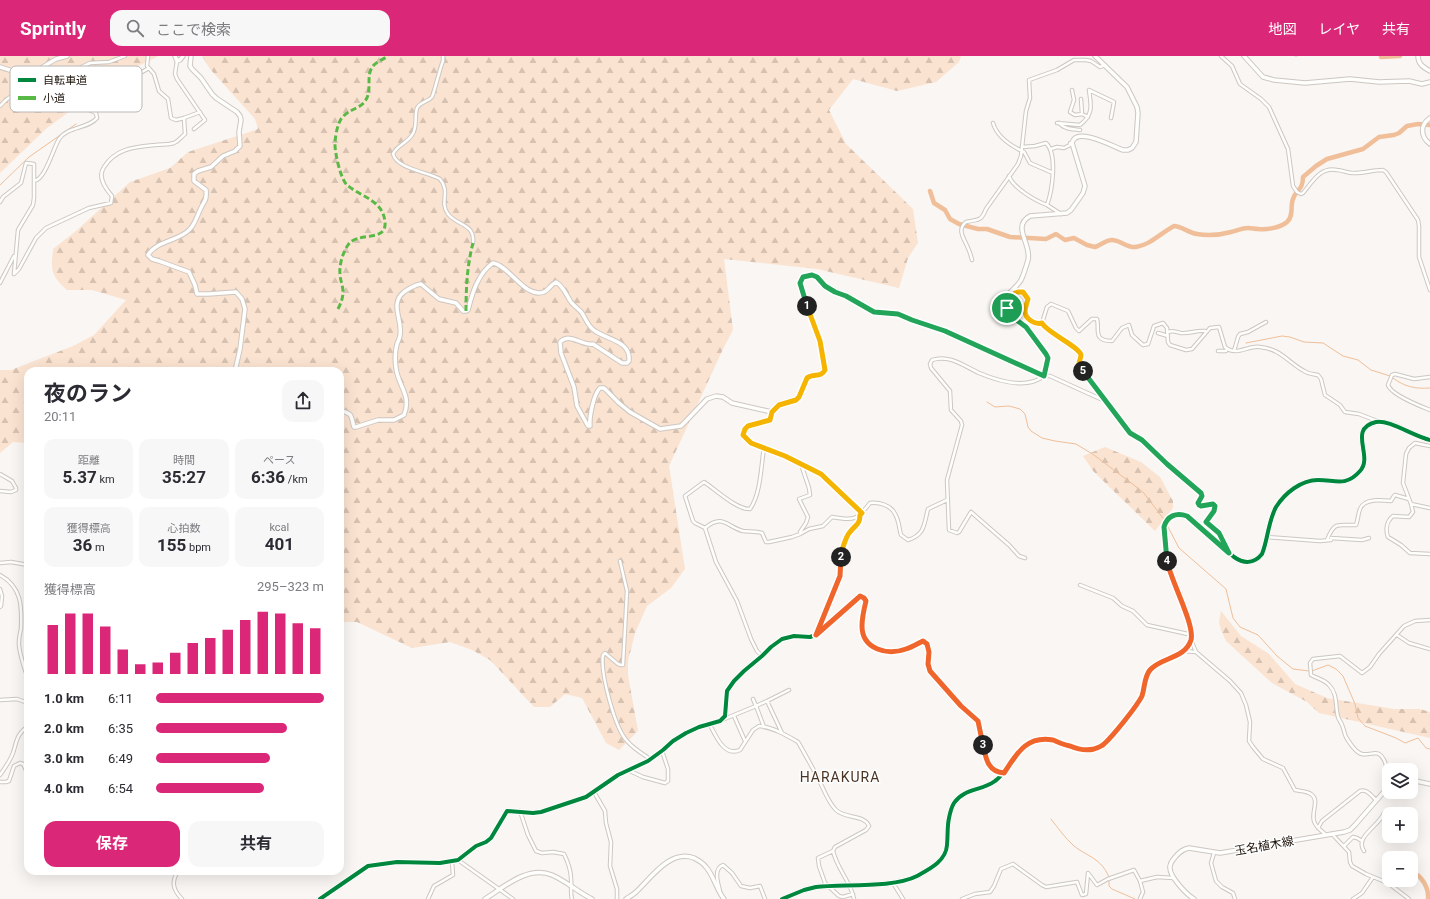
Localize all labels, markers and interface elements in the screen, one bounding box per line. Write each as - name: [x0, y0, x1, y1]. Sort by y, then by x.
- search box: [110, 10, 390, 46]
- text: Sprintly: [20, 17, 86, 40]
- icon: search: [124, 17, 146, 39]
- text: ここで検索: [156, 21, 231, 39]
- text: 地図: [1268, 21, 1296, 37]
- text: レイヤ: [1318, 21, 1360, 37]
- text: 共有: [1382, 21, 1410, 37]
- legend: [10, 66, 142, 112]
- text: 自転車道: [43, 74, 87, 87]
- text: 小道: [43, 92, 65, 105]
- pin: [990, 291, 1024, 325]
- pin: 1: [797, 296, 817, 316]
- icon: arrive: [996, 297, 1018, 319]
- text: 1: [804, 299, 810, 312]
- pin: 5: [1073, 361, 1093, 381]
- text: 5: [1080, 364, 1086, 377]
- button: share: [282, 380, 324, 422]
- text: 夜のラン: [44, 381, 132, 406]
- text: 20:11: [44, 409, 76, 424]
- text: 距離: [78, 454, 100, 467]
- text: 時間: [173, 454, 195, 467]
- text: ペース: [263, 454, 296, 467]
- text: 5.37: [63, 467, 97, 487]
- text: 35:27: [162, 467, 206, 487]
- text: 6:36: [251, 467, 285, 487]
- text: km: [97, 473, 115, 486]
- text: /km: [285, 473, 308, 486]
- text: kcal: [269, 521, 289, 534]
- text: 獲得標高: [67, 522, 111, 535]
- text: 心拍数: [167, 522, 200, 535]
- text: 401: [265, 534, 294, 554]
- text: 36: [73, 535, 92, 555]
- text: 155: [157, 535, 186, 555]
- text: m: [92, 541, 105, 554]
- text: bpm: [186, 541, 211, 554]
- pin: 2: [831, 547, 851, 567]
- text: 2: [838, 550, 844, 563]
- pin: 4: [1157, 551, 1177, 571]
- text: 4: [1164, 554, 1170, 567]
- text: 295–323 m: [257, 579, 324, 594]
- text: 獲得標高: [44, 582, 96, 597]
- text: 1.0 km: [44, 691, 84, 706]
- text: 6:11: [108, 691, 133, 706]
- text: 2.0 km: [44, 721, 84, 736]
- text: 6:35: [108, 721, 133, 736]
- pin: 3: [973, 735, 993, 755]
- text: 3: [980, 738, 986, 751]
- text: 3.0 km: [44, 751, 84, 766]
- text: 6:49: [108, 751, 133, 766]
- map controls: [1382, 763, 1418, 887]
- button: layers: [1382, 763, 1418, 799]
- district label: HARAKURA: [800, 769, 880, 785]
- text: 4.0 km: [44, 781, 84, 796]
- text: 6:54: [108, 781, 133, 796]
- button: +: [1382, 807, 1418, 843]
- button: 保存: [44, 821, 180, 867]
- button: 共有: [188, 821, 324, 867]
- street label: 玉名植木線: [1233, 834, 1295, 858]
- button: −: [1382, 851, 1418, 887]

